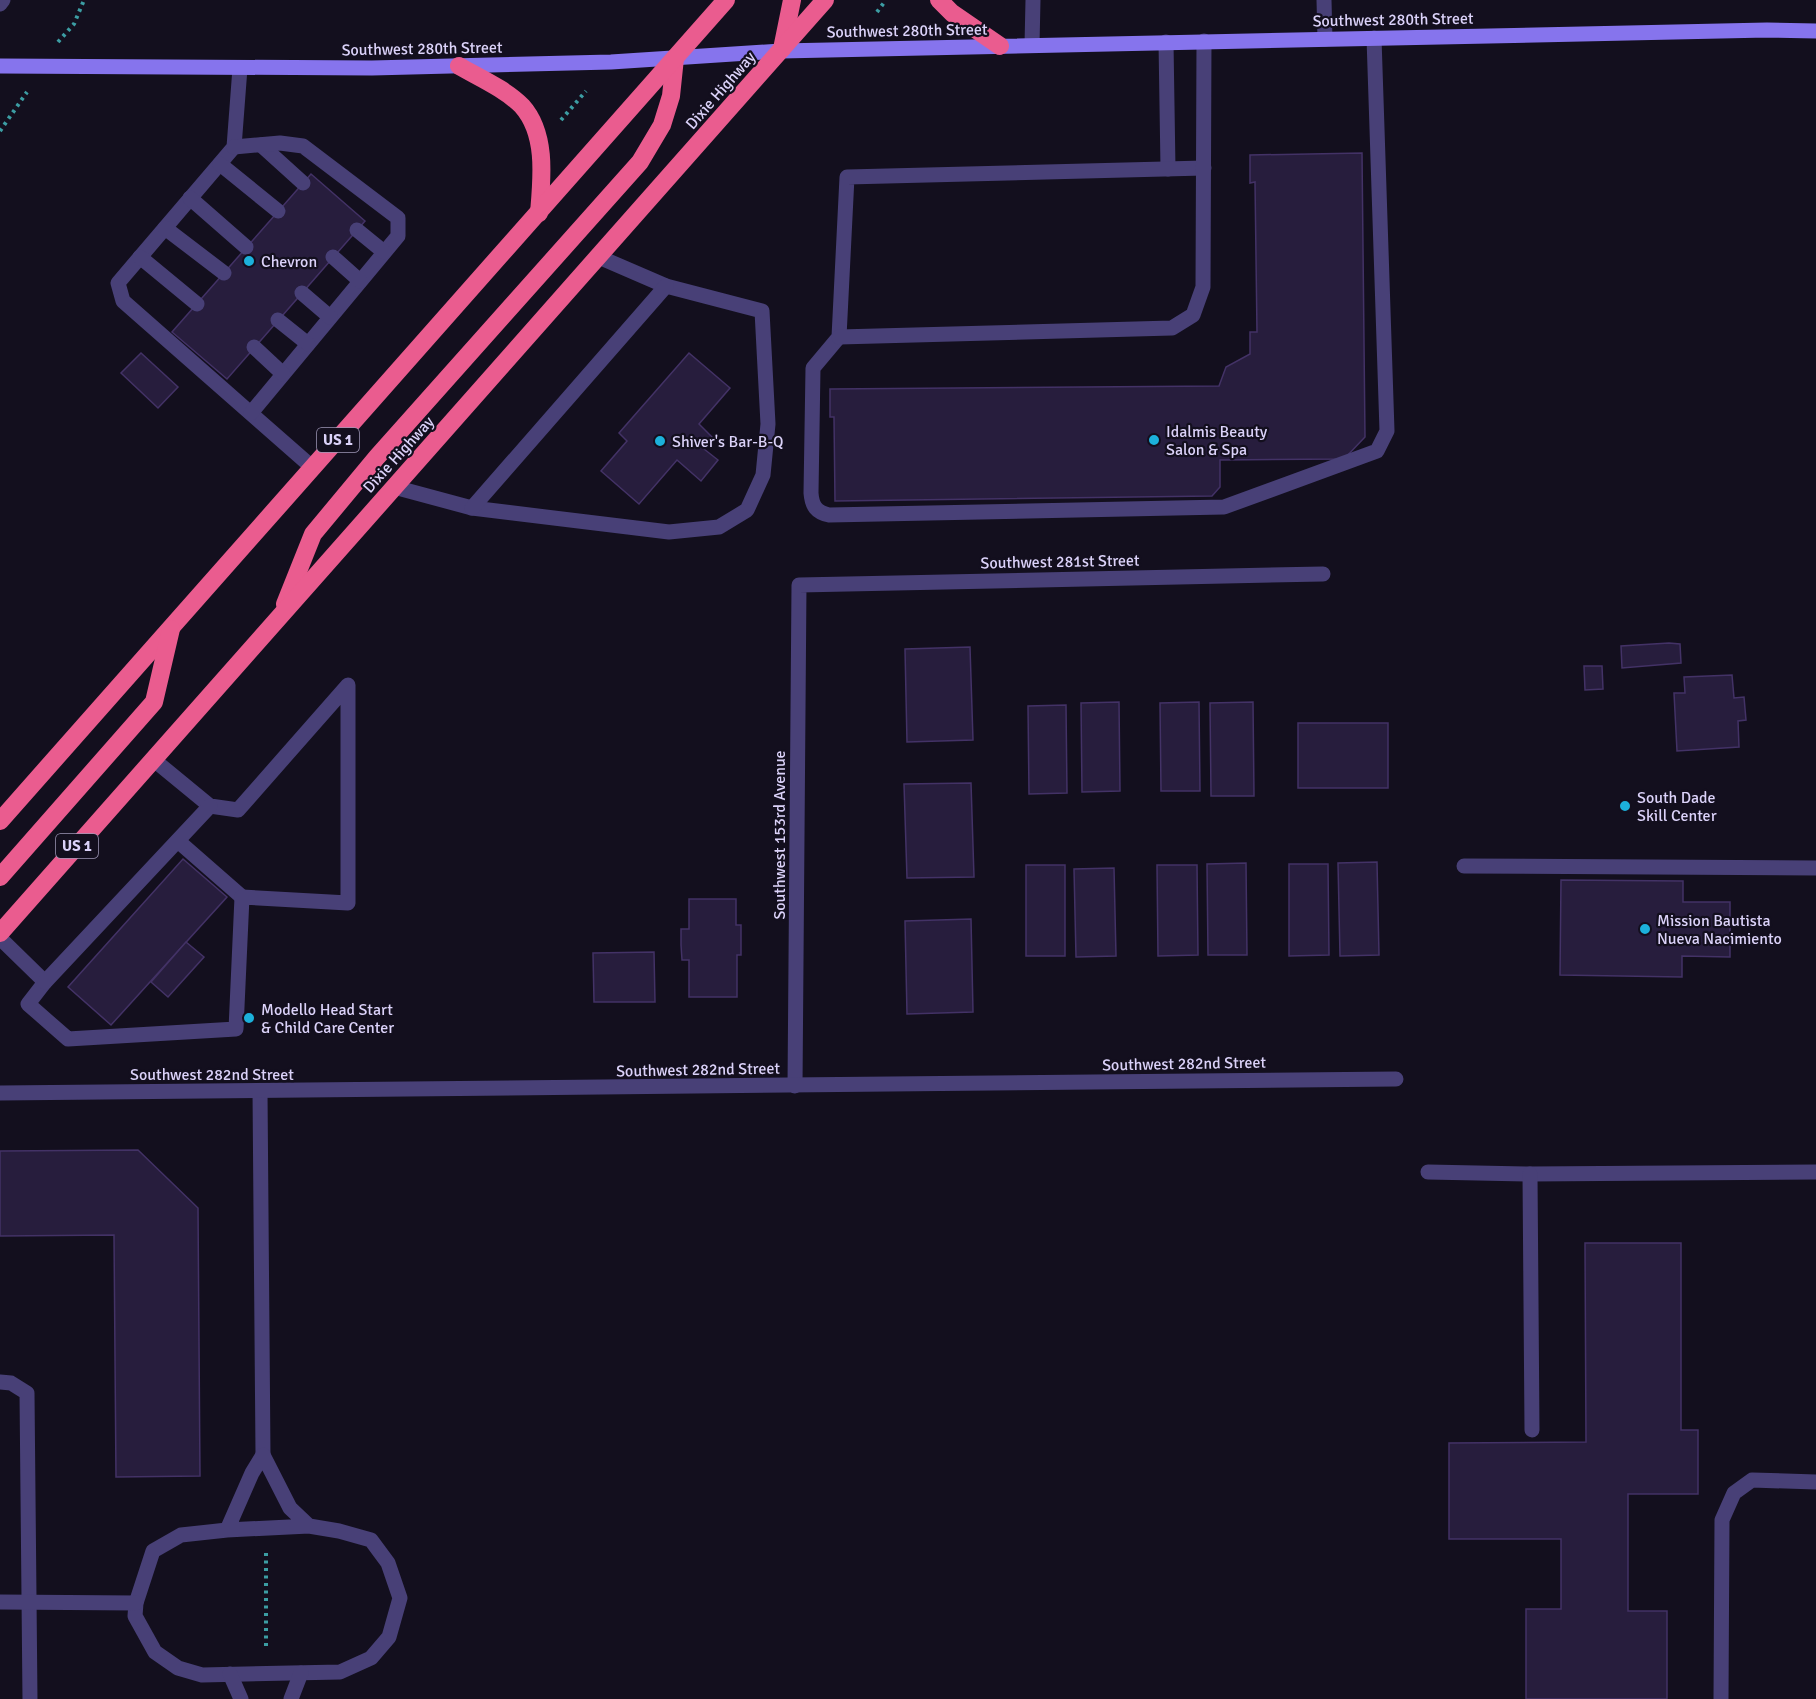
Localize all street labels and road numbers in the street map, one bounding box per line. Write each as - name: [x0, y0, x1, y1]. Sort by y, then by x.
- street label: Southwest 280th Street: [1312, 9, 1474, 31]
- street label: Southwest 280th Street: [826, 20, 988, 42]
- street label: Southwest 280th Street: [341, 38, 503, 60]
- street label: Dixie Highway: [681, 47, 760, 134]
- street label: Dixie Highway: [359, 412, 439, 497]
- road number: US 1: [317, 428, 359, 452]
- street label: Southwest 281st Street: [980, 551, 1140, 573]
- street label: Southwest 153rd Avenue: [770, 750, 790, 920]
- road number: US 1: [56, 834, 98, 858]
- street label: Southwest 282nd Street: [1102, 1053, 1266, 1075]
- street label: Southwest 282nd Street: [616, 1059, 780, 1081]
- street label: Southwest 282nd Street: [130, 1065, 294, 1085]

